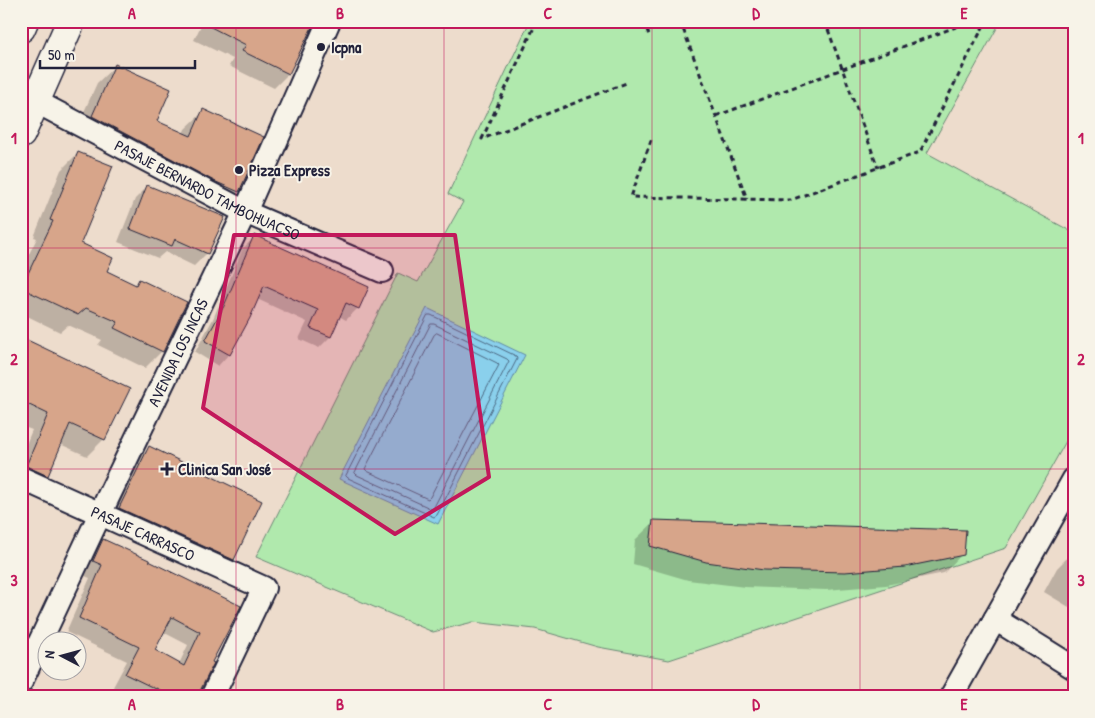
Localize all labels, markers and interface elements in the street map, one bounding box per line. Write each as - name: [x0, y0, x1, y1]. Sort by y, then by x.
- text: A: [128, 2, 136, 24]
- text: B: [336, 2, 344, 24]
- text: C: [544, 2, 553, 24]
- text: D: [752, 2, 760, 24]
- text: E: [960, 2, 968, 24]
- place label: Icpna: [331, 36, 362, 59]
- scale bar: [40, 38, 195, 70]
- marker: Icpna: [315, 41, 327, 53]
- text: 50 m: [48, 44, 75, 65]
- text: 1: [11, 127, 17, 149]
- text: 1: [1078, 127, 1084, 149]
- street label: PASAJE BERNARDO TAMBOHUACSO: [111, 134, 303, 245]
- place label: Pizza Express: [249, 159, 331, 182]
- marker: Pizza Express: [233, 164, 245, 176]
- street label: AVENIDA LOS INCAS: [142, 294, 213, 410]
- text: 2: [10, 348, 18, 370]
- text: 2: [1077, 348, 1085, 370]
- place label: Clinica San José: [178, 458, 272, 480]
- marker: Clinica San José: [160, 462, 174, 476]
- street label: PASAJE CARRASCO: [88, 500, 198, 566]
- text: 3: [10, 569, 18, 591]
- text: 3: [1077, 569, 1085, 591]
- north arrow: [38, 630, 88, 680]
- text: N: [39, 649, 58, 659]
- text: A: [128, 693, 136, 715]
- text: B: [336, 693, 344, 715]
- text: C: [544, 693, 553, 715]
- text: D: [752, 693, 760, 715]
- text: E: [960, 693, 968, 715]

